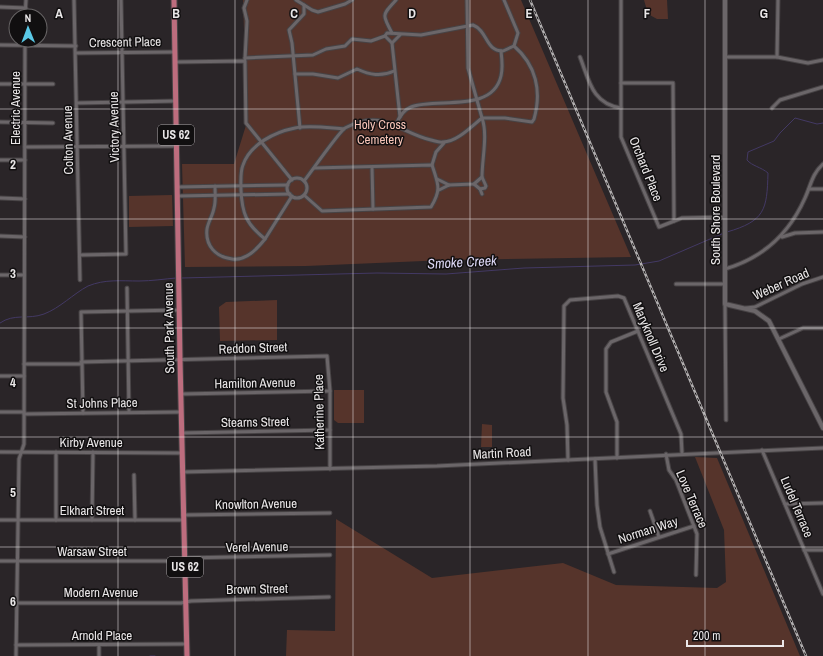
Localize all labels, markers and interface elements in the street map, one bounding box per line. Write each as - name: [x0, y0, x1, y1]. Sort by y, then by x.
- text: A: [55, 5, 63, 22]
- text: B: [172, 5, 180, 22]
- text: C: [290, 5, 298, 22]
- text: D: [408, 5, 416, 22]
- text: E: [525, 5, 533, 22]
- text: F: [644, 5, 651, 22]
- text: G: [760, 5, 768, 22]
- north arrow: [8, 8, 48, 48]
- text: N: [24, 11, 31, 25]
- street label: Crescent Place: [89, 33, 161, 51]
- street label: Electric Avenue: [7, 71, 24, 145]
- street label: Victory Avenue: [105, 91, 123, 163]
- street label: Colton Avenue: [59, 105, 77, 175]
- park label: Holy Cross Cemetery: [354, 116, 406, 148]
- road number: US 62: [158, 125, 194, 145]
- street label: Orchard Place: [625, 134, 667, 204]
- street label: South Shore Boulevard: [707, 155, 724, 265]
- text: 2: [10, 156, 16, 173]
- water label: Smoke Creek: [427, 251, 498, 273]
- street label: Weber Road: [750, 264, 812, 304]
- text: 3: [10, 265, 16, 282]
- street label: South Park Avenue: [160, 282, 178, 374]
- street label: Maryknoll Drive: [629, 300, 673, 374]
- street label: Reddon Street: [218, 338, 288, 358]
- text: 4: [10, 374, 16, 391]
- street label: Hamilton Avenue: [214, 374, 296, 392]
- street label: Katherine Place: [310, 374, 328, 450]
- street label: St Johns Place: [66, 394, 138, 412]
- street label: Stearns Street: [221, 413, 289, 431]
- street label: Kirby Avenue: [59, 434, 123, 451]
- street label: Martin Road: [472, 443, 532, 463]
- street label: Love Terrace: [672, 467, 712, 531]
- street label: Ludel Terrace: [777, 474, 817, 540]
- text: 5: [10, 484, 16, 501]
- street label: Knowlton Avenue: [215, 495, 297, 513]
- street label: Elkhart Street: [60, 502, 124, 519]
- street label: Norman Way: [616, 512, 681, 548]
- street label: Verel Avenue: [226, 538, 289, 556]
- street label: Warsaw Street: [57, 543, 127, 560]
- road number: US 62: [167, 557, 203, 577]
- street label: Brown Street: [226, 580, 288, 598]
- street label: Modern Avenue: [64, 584, 138, 601]
- text: 6: [10, 593, 16, 610]
- scale bar: [687, 622, 783, 648]
- street label: Arnold Place: [71, 627, 132, 644]
- text: 200 m: [693, 628, 720, 644]

